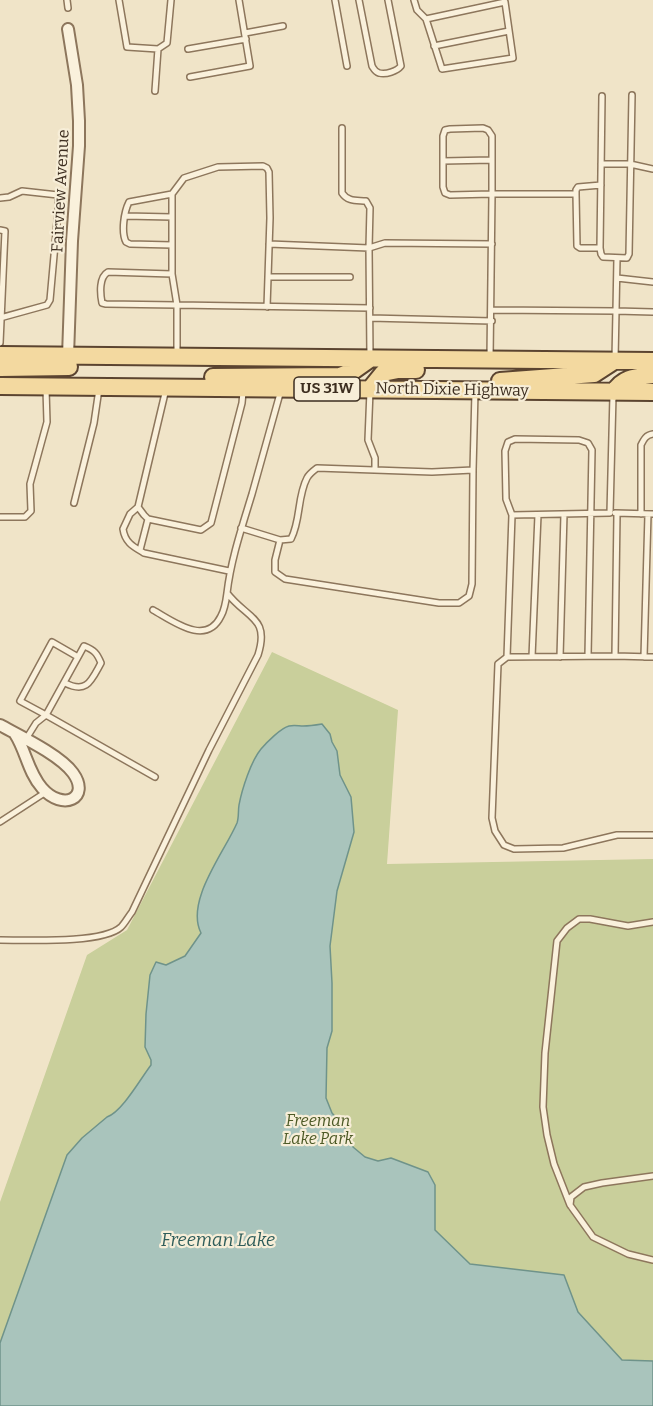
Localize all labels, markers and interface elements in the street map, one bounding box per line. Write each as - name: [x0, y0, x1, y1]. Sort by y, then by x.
- street label: Fairview Avenue: [48, 129, 74, 253]
- road number: US 31W: [294, 377, 360, 401]
- street label: North Dixie Highway: [375, 379, 529, 401]
- park label: Freeman Lake Park: [283, 1112, 353, 1150]
- water label: Freeman Lake: [161, 1230, 275, 1252]

